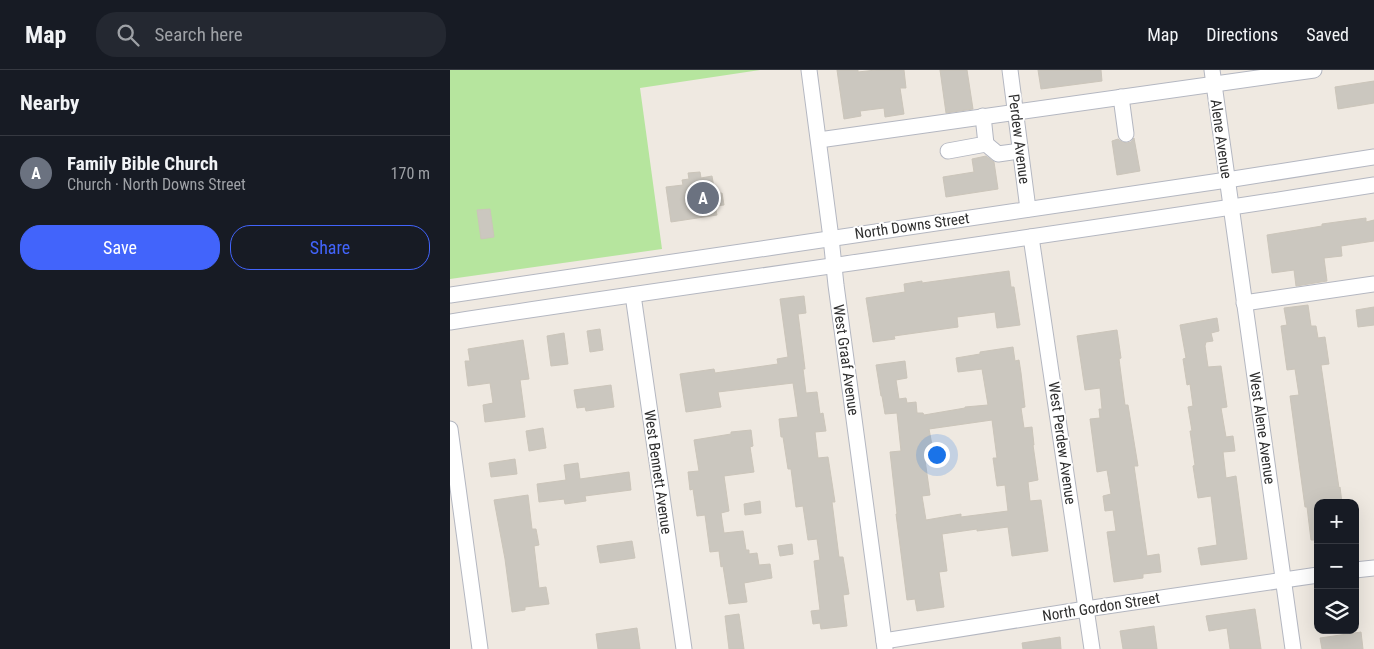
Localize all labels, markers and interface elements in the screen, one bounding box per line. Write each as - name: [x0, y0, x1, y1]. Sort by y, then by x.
- search box: [96, 12, 446, 57]
- text: Map: [25, 21, 66, 49]
- icon: search: [114, 21, 142, 49]
- text: Search here: [154, 23, 243, 46]
- text: Map: [1147, 24, 1178, 45]
- text: Directions: [1206, 24, 1278, 45]
- text: Saved: [1306, 24, 1349, 45]
- text: Nearby: [20, 91, 79, 115]
- street label: Perdew Avenue: [1005, 93, 1033, 185]
- street label: Alene Avenue: [1207, 98, 1235, 180]
- text: Family Bible Church: [67, 152, 218, 175]
- text: A: [31, 164, 41, 183]
- text: 170 m: [391, 164, 430, 183]
- text: Church · North Downs Street: [67, 175, 246, 194]
- pin: A: [687, 179, 719, 217]
- street label: North Downs Street: [854, 209, 970, 243]
- button: Save: [20, 225, 220, 270]
- button: Share: [230, 225, 430, 270]
- street label: West Graaf Avenue: [829, 303, 863, 417]
- street label: West Alene Avenue: [1245, 371, 1279, 485]
- street label: West Perdew Avenue: [1044, 381, 1080, 505]
- street label: West Bennett Avenue: [640, 409, 676, 535]
- your location: [924, 442, 950, 468]
- map controls: [1314, 499, 1359, 634]
- button: +: [1314, 499, 1359, 544]
- button: −: [1314, 544, 1359, 589]
- street label: North Gordon Street: [1041, 589, 1161, 625]
- button: layers: [1314, 589, 1359, 634]

